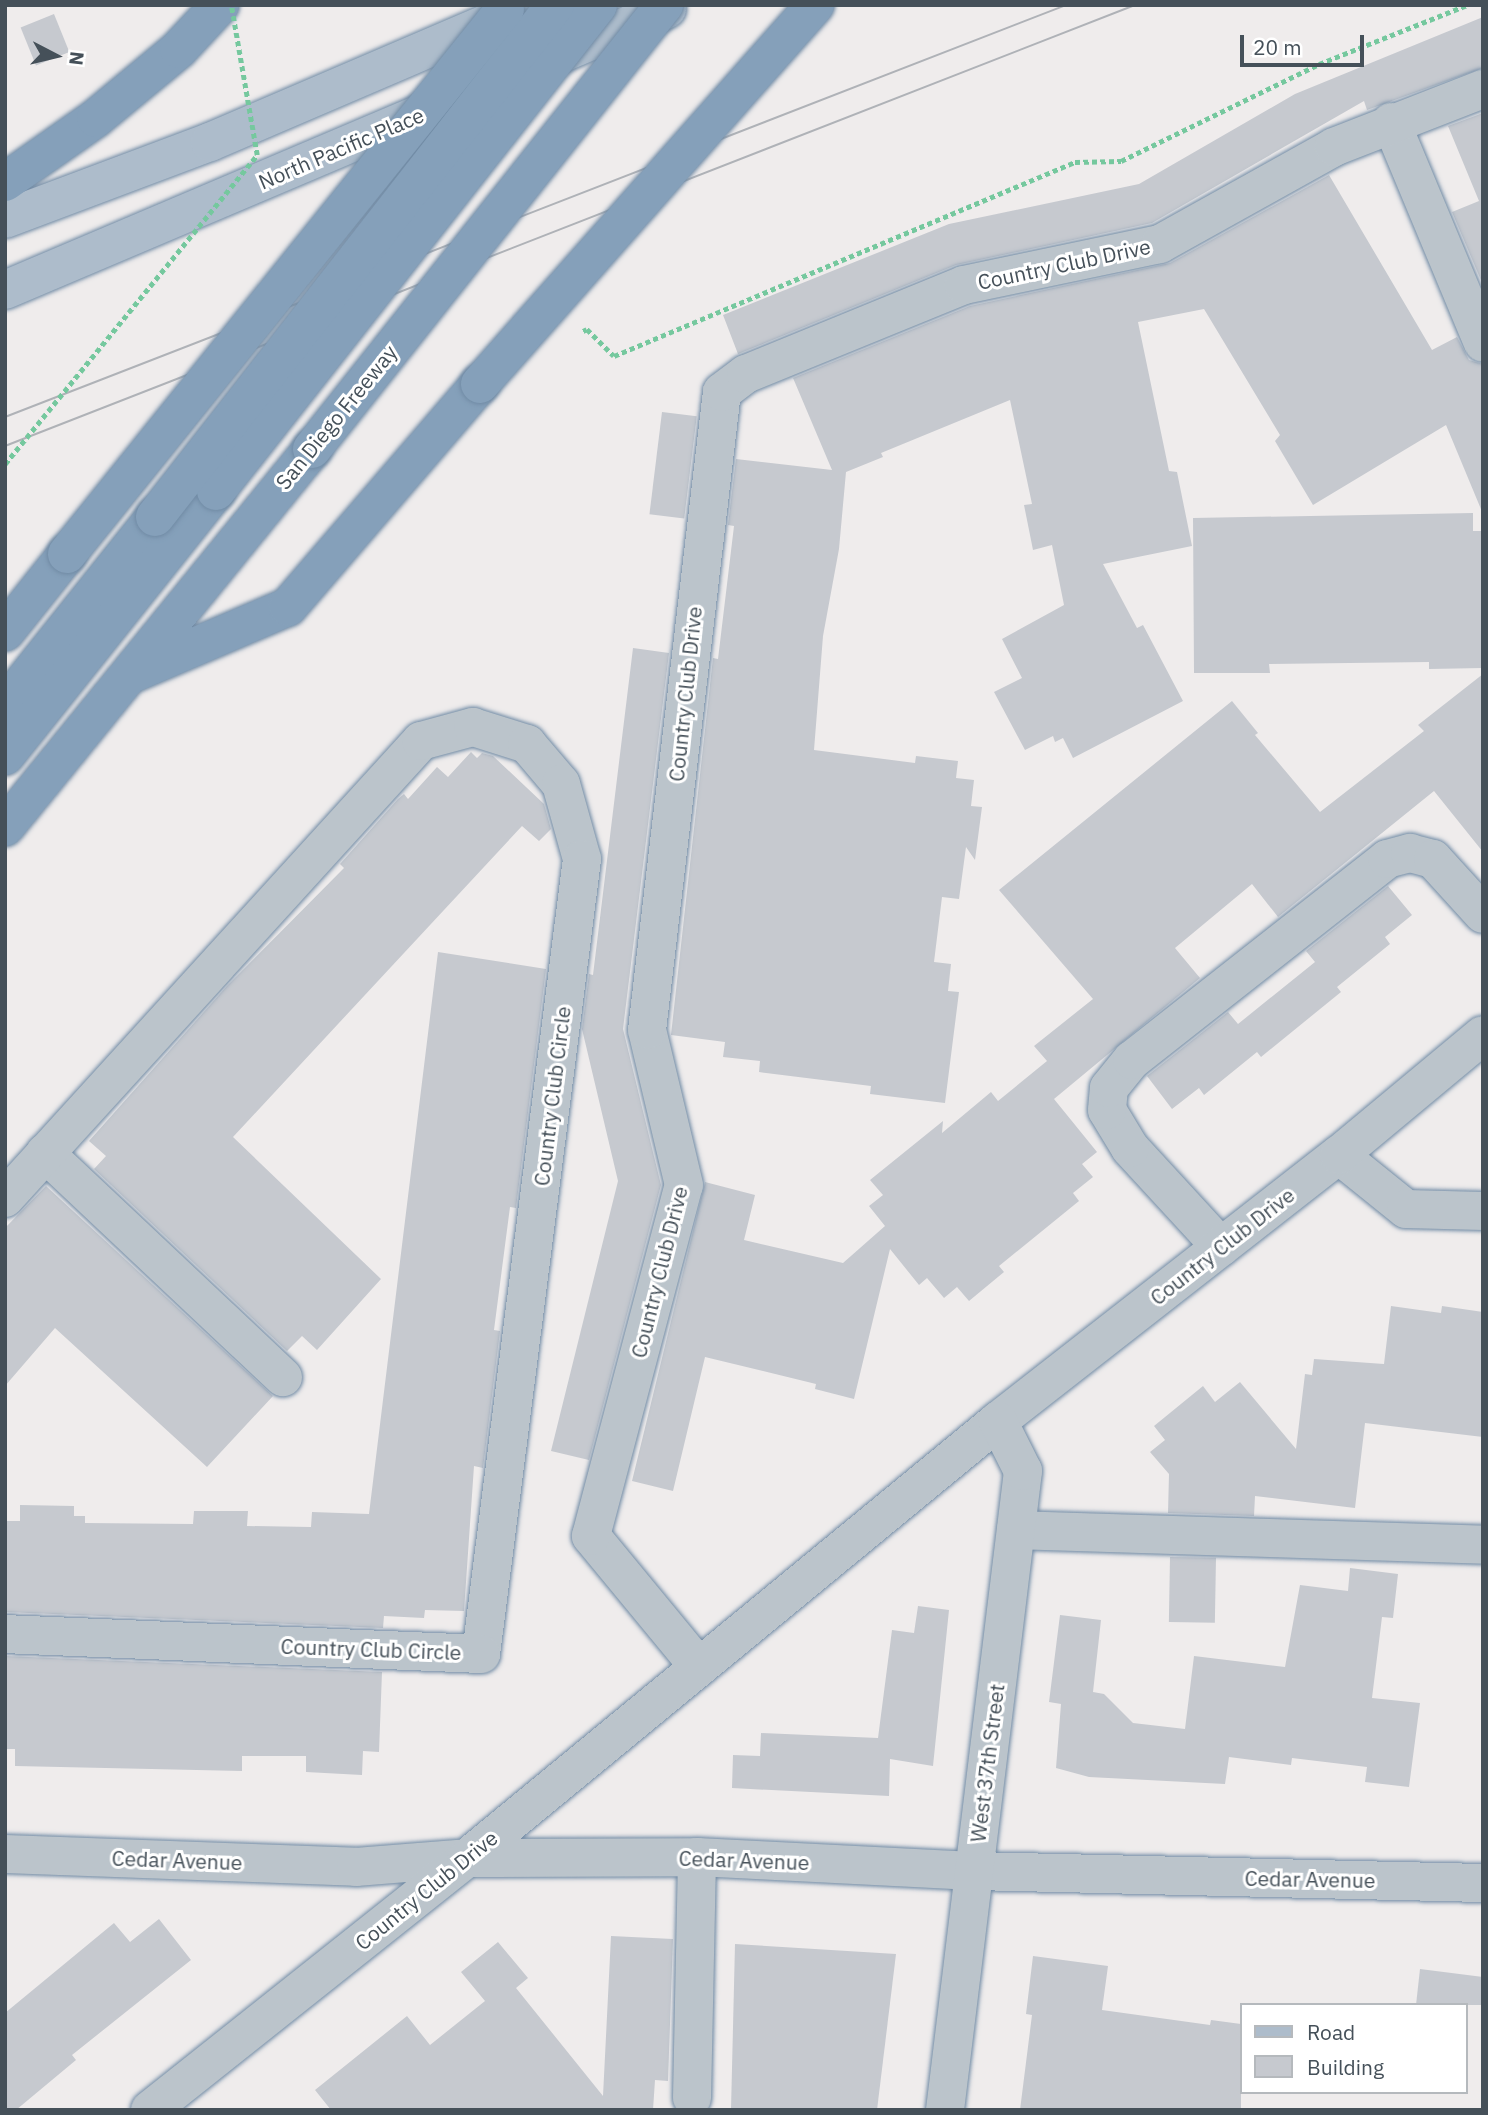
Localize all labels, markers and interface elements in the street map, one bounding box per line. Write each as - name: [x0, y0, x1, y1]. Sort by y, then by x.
- north arrow: [21, 21, 91, 91]
- scale bar: [1243, 21, 1367, 65]
- text: 20 m: [1253, 33, 1302, 61]
- text: N: [64, 50, 90, 67]
- street label: North Pacific Place: [255, 102, 427, 194]
- street label: Country Club Drive: [975, 233, 1153, 295]
- street label: San Diego Freeway: [270, 340, 402, 494]
- street label: Country Club Drive: [663, 605, 707, 783]
- street label: Country Club Circle: [528, 1005, 576, 1187]
- street label: Country Club Drive: [1145, 1182, 1299, 1310]
- street label: Country Club Drive: [625, 1184, 693, 1360]
- street label: Country Club Circle: [280, 1633, 462, 1665]
- street label: West 37th Street: [965, 1682, 1009, 1844]
- street label: Country Club Drive: [350, 1825, 502, 1955]
- street label: Cedar Avenue: [111, 1845, 243, 1875]
- street label: Cedar Avenue: [678, 1845, 810, 1875]
- street label: Cedar Avenue: [1244, 1865, 1376, 1893]
- legend: [1240, 2003, 1467, 2094]
- text: Road: [1307, 2018, 1355, 2046]
- text: Building: [1307, 2053, 1384, 2081]

